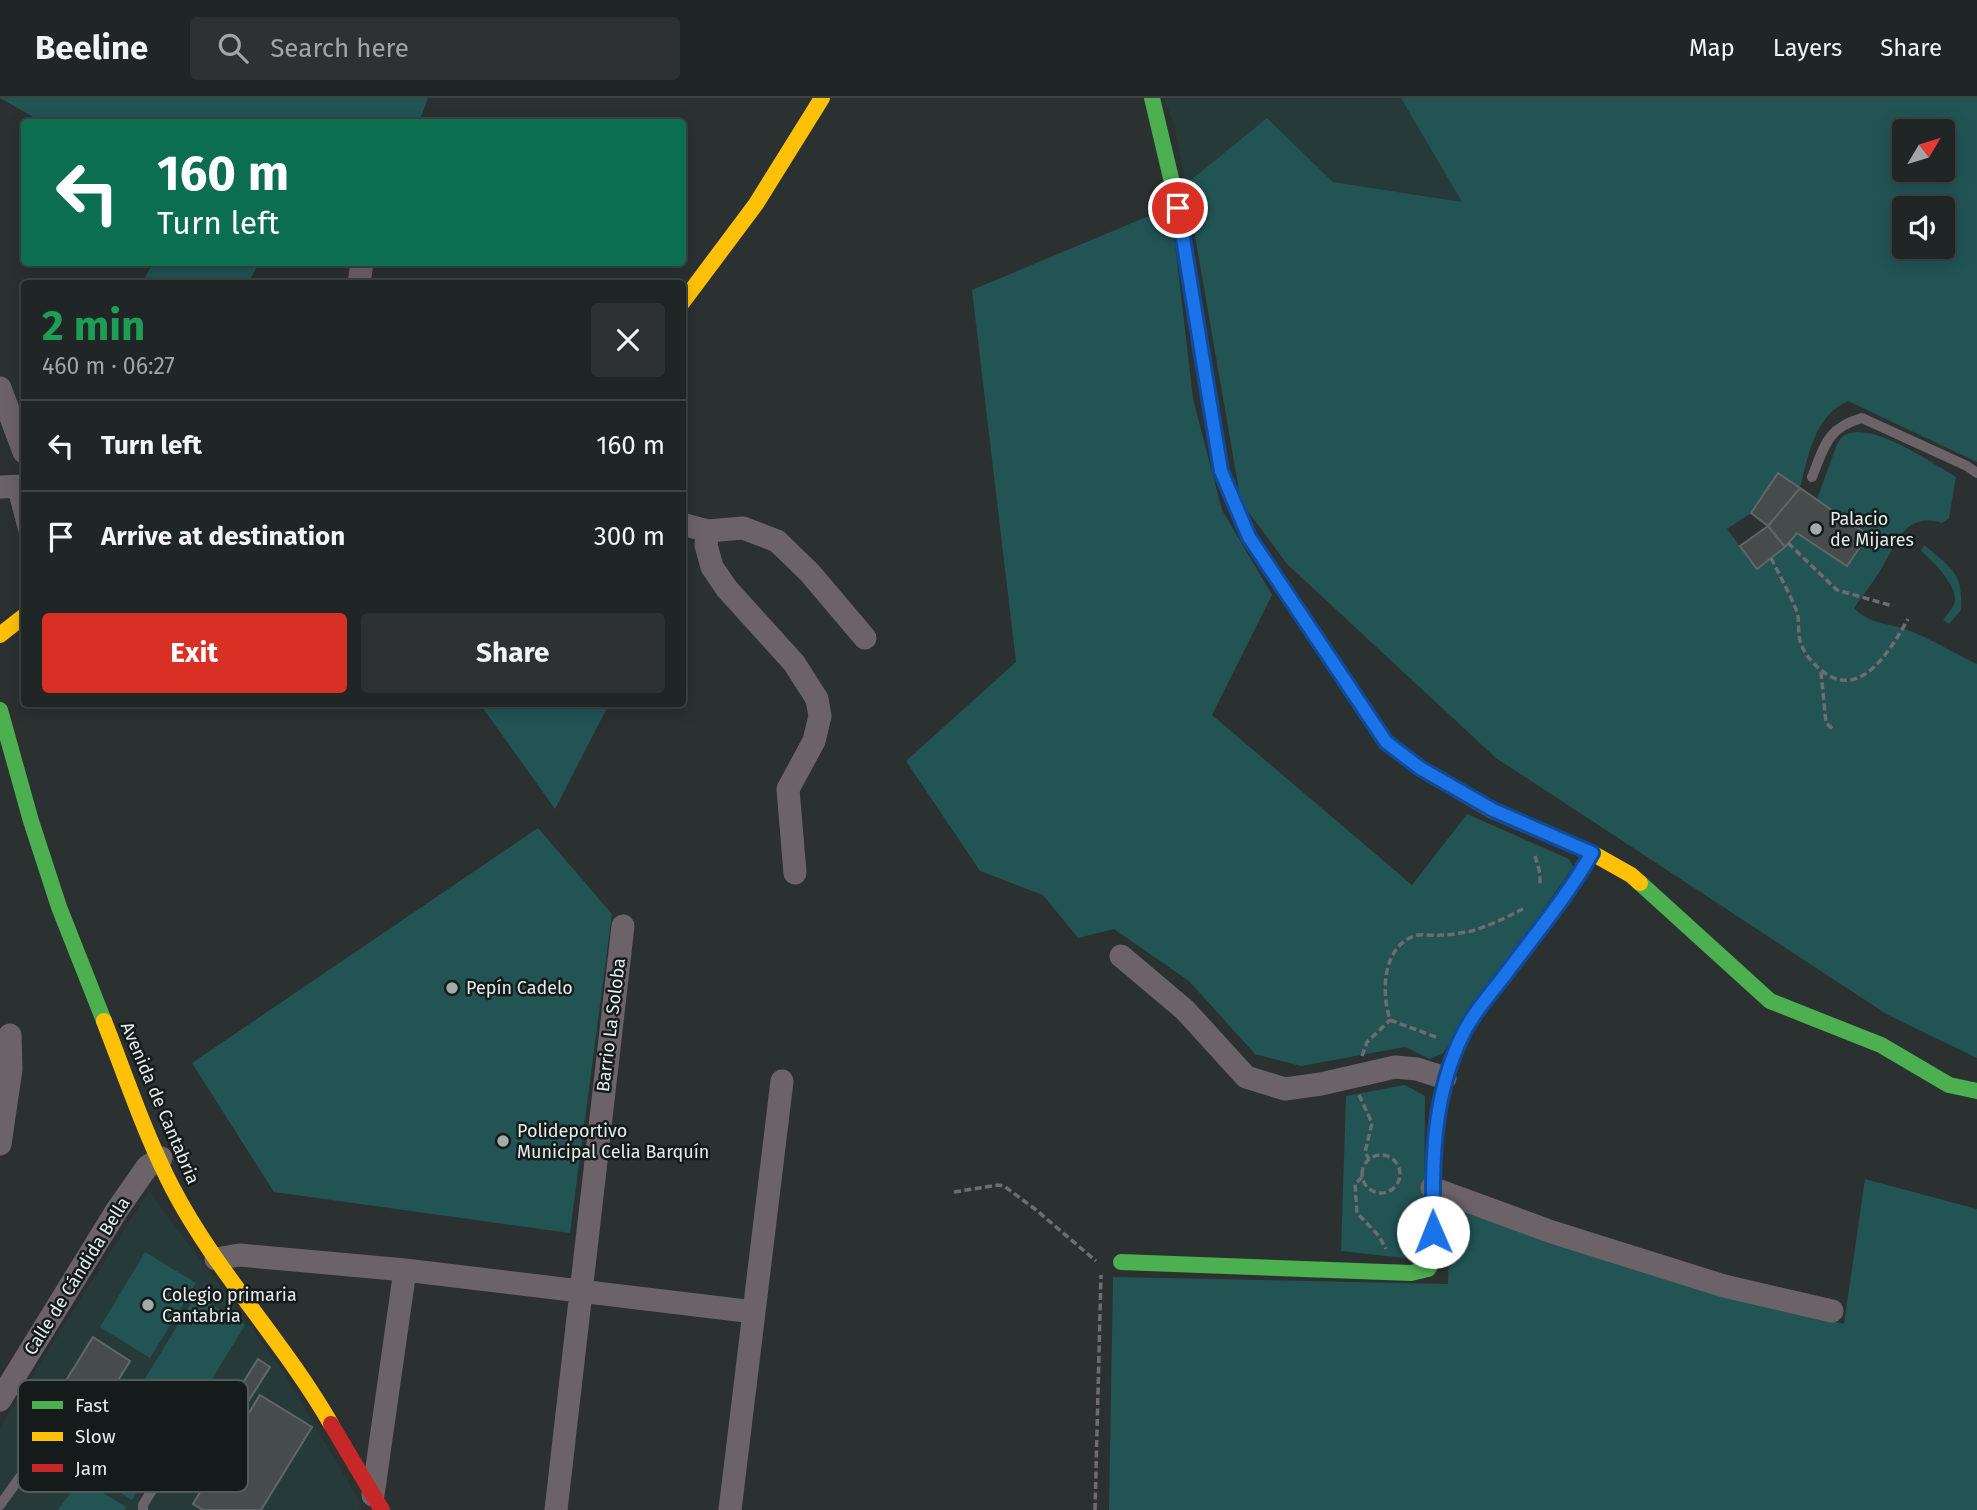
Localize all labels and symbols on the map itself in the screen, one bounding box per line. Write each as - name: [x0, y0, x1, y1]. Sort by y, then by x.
- north arrow: [1892, 119, 1955, 182]
- pin: [1148, 178, 1208, 238]
- place label: Palacio de Mijares: [1830, 508, 1914, 551]
- marker: Palacio de Mijares: [1808, 521, 1824, 537]
- street label: Barrio La Soloba: [592, 957, 630, 1093]
- place label: Pepín Cadelo: [466, 977, 573, 999]
- marker: Pepín Cadelo: [444, 980, 460, 996]
- street label: Avenida de Cantabria: [116, 1019, 204, 1187]
- place label: Polideportivo Municipal Celia Barquín: [517, 1120, 709, 1163]
- marker: Polideportivo Municipal Celia Barquín: [495, 1133, 511, 1149]
- street label: Calle de Cándida Bella: [19, 1193, 135, 1359]
- position arrow: [1396, 1195, 1470, 1269]
- place label: Colegio primaria Cantabria: [162, 1284, 297, 1327]
- marker: Colegio primaria Cantabria: [140, 1297, 156, 1313]
- legend: [18, 1380, 248, 1492]
- text: Fast: [75, 1394, 109, 1417]
- text: Slow: [75, 1425, 116, 1448]
- text: Jam: [75, 1457, 107, 1480]

